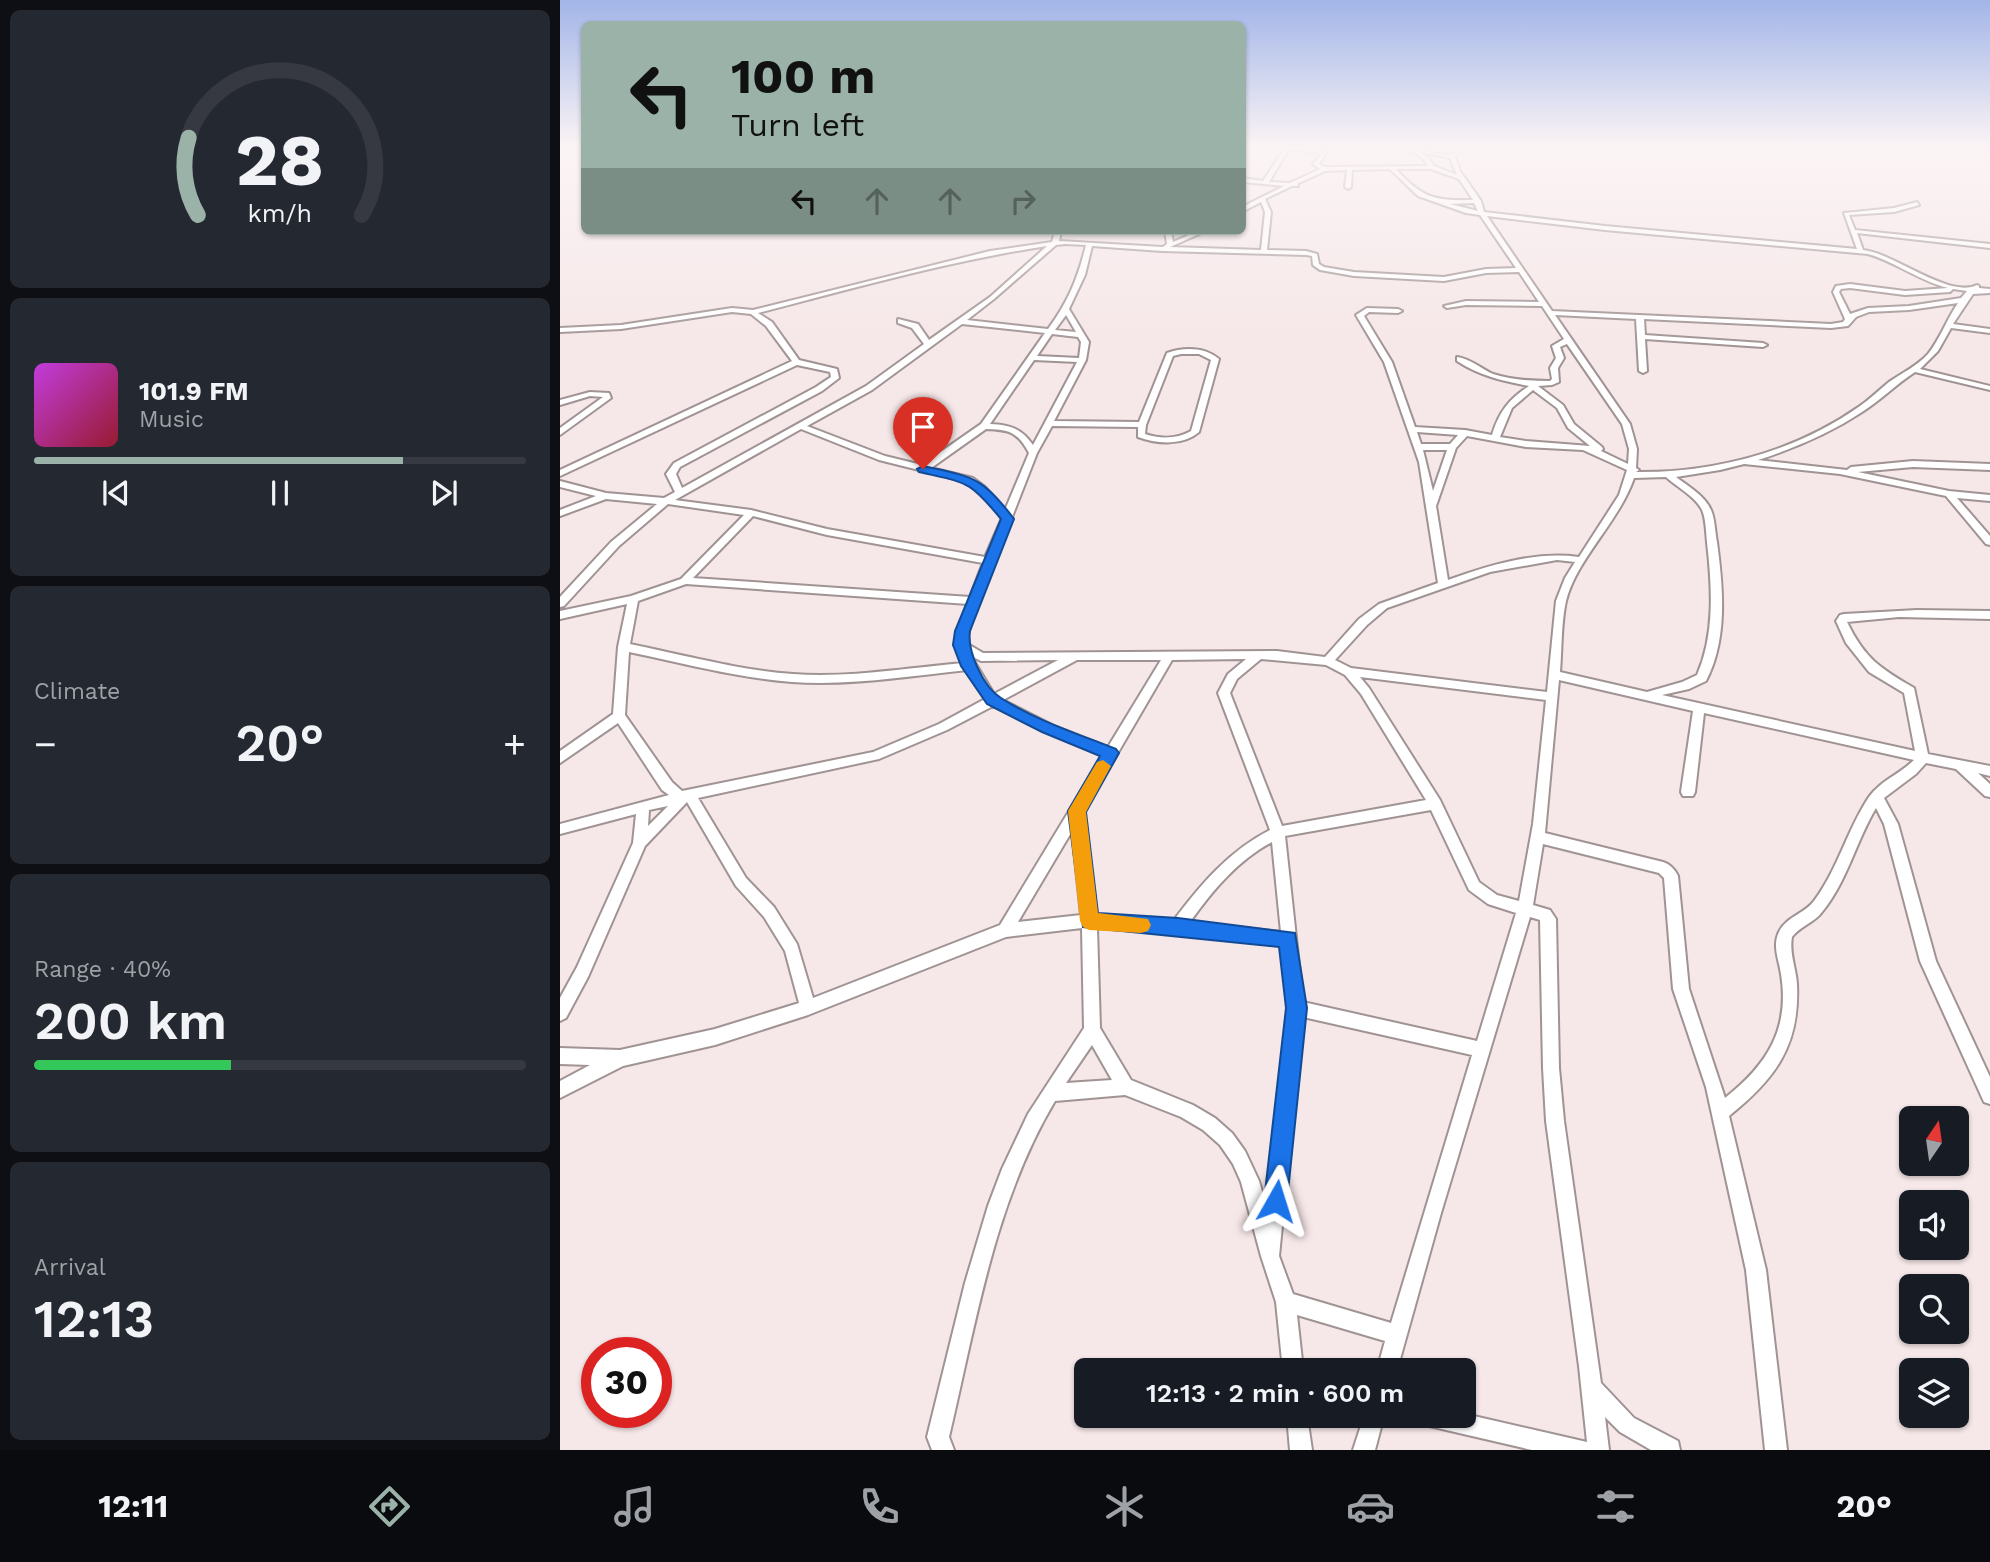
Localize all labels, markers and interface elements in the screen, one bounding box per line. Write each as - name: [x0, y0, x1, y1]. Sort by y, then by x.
- text: 100 m: [731, 47, 875, 105]
- icon: left: [616, 49, 707, 140]
- text: Turn left: [731, 106, 864, 144]
- text: 28: [235, 117, 325, 203]
- icon: left: [785, 182, 823, 220]
- icon: ahead: [858, 182, 896, 220]
- icon: ahead: [931, 182, 969, 220]
- icon: right: [1004, 182, 1042, 220]
- text: km/h: [248, 199, 312, 228]
- text: 101.9 FM: [139, 376, 249, 406]
- pin: [893, 397, 953, 469]
- text: Music: [139, 406, 204, 433]
- icon: arrive: [904, 408, 942, 446]
- icon: previous: [97, 474, 135, 512]
- icon: pause: [261, 474, 299, 512]
- icon: next: [425, 474, 463, 512]
- text: Climate: [34, 678, 120, 705]
- text: 20°: [236, 713, 324, 774]
- text: −: [34, 722, 57, 766]
- text: +: [503, 722, 526, 766]
- text: Range · 40%: [34, 956, 171, 983]
- text: 200 km: [34, 991, 227, 1052]
- north arrow: [1899, 1106, 1969, 1176]
- map controls: [1899, 1106, 1969, 1428]
- position arrow: [1239, 1164, 1313, 1238]
- button: sound: [1899, 1190, 1969, 1260]
- text: Arrival: [34, 1254, 106, 1281]
- button: search: [1899, 1274, 1969, 1344]
- text: 12:13: [34, 1289, 154, 1350]
- speed limit sign: 30: [581, 1337, 672, 1428]
- button: layers: [1899, 1358, 1969, 1428]
- text: 12:13 · 2 min · 600 m: [1146, 1378, 1404, 1408]
- icon: directions: [365, 1482, 414, 1531]
- icon: music: [610, 1482, 659, 1531]
- icon: phone: [855, 1482, 904, 1531]
- icon: climate: [1100, 1482, 1149, 1531]
- icon: car: [1346, 1482, 1395, 1531]
- icon: filters: [1591, 1482, 1640, 1531]
- text: 12:11: [98, 1487, 168, 1525]
- text: 20°: [1836, 1487, 1892, 1525]

